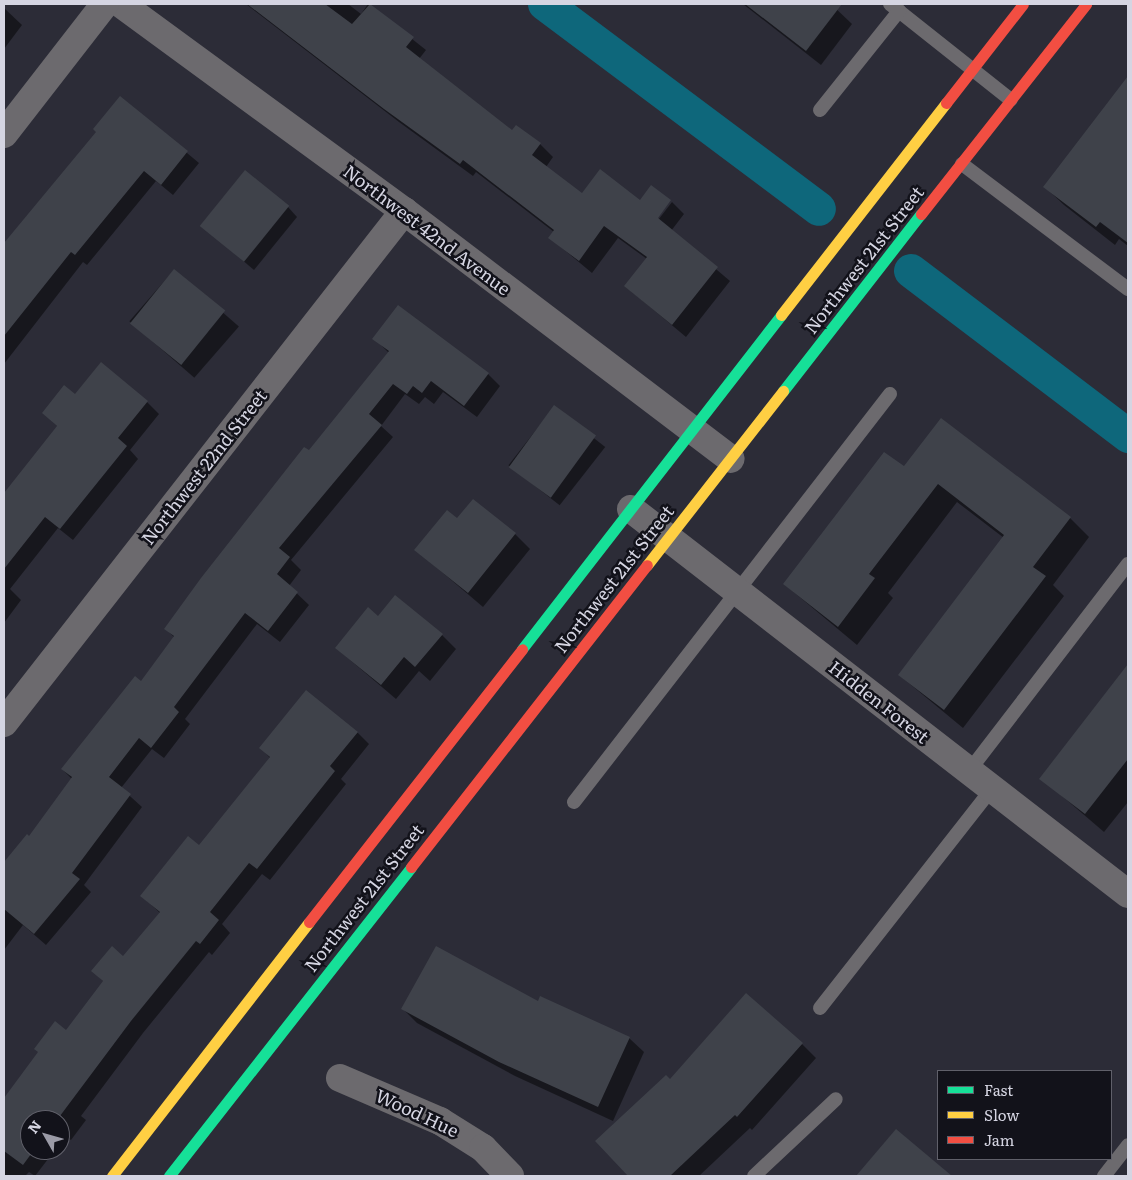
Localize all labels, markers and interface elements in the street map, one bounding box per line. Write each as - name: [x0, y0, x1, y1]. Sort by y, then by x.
- street label: Northwest 42nd Avenue: [339, 160, 515, 300]
- street label: Northwest 21st Street: [800, 182, 928, 338]
- street label: Northwest 22nd Street: [137, 385, 271, 549]
- street label: Northwest 21st Street: [550, 501, 678, 657]
- street label: Hidden Forest: [825, 656, 933, 748]
- street label: Northwest 21st Street: [300, 820, 428, 976]
- legend: [937, 1070, 1112, 1160]
- text: Fast: [984, 1078, 1013, 1101]
- street label: Wood Hue: [372, 1084, 462, 1142]
- text: Slow: [984, 1103, 1019, 1126]
- north arrow: [20, 1110, 70, 1160]
- text: N: [22, 1116, 45, 1137]
- text: Jam: [984, 1128, 1014, 1151]

